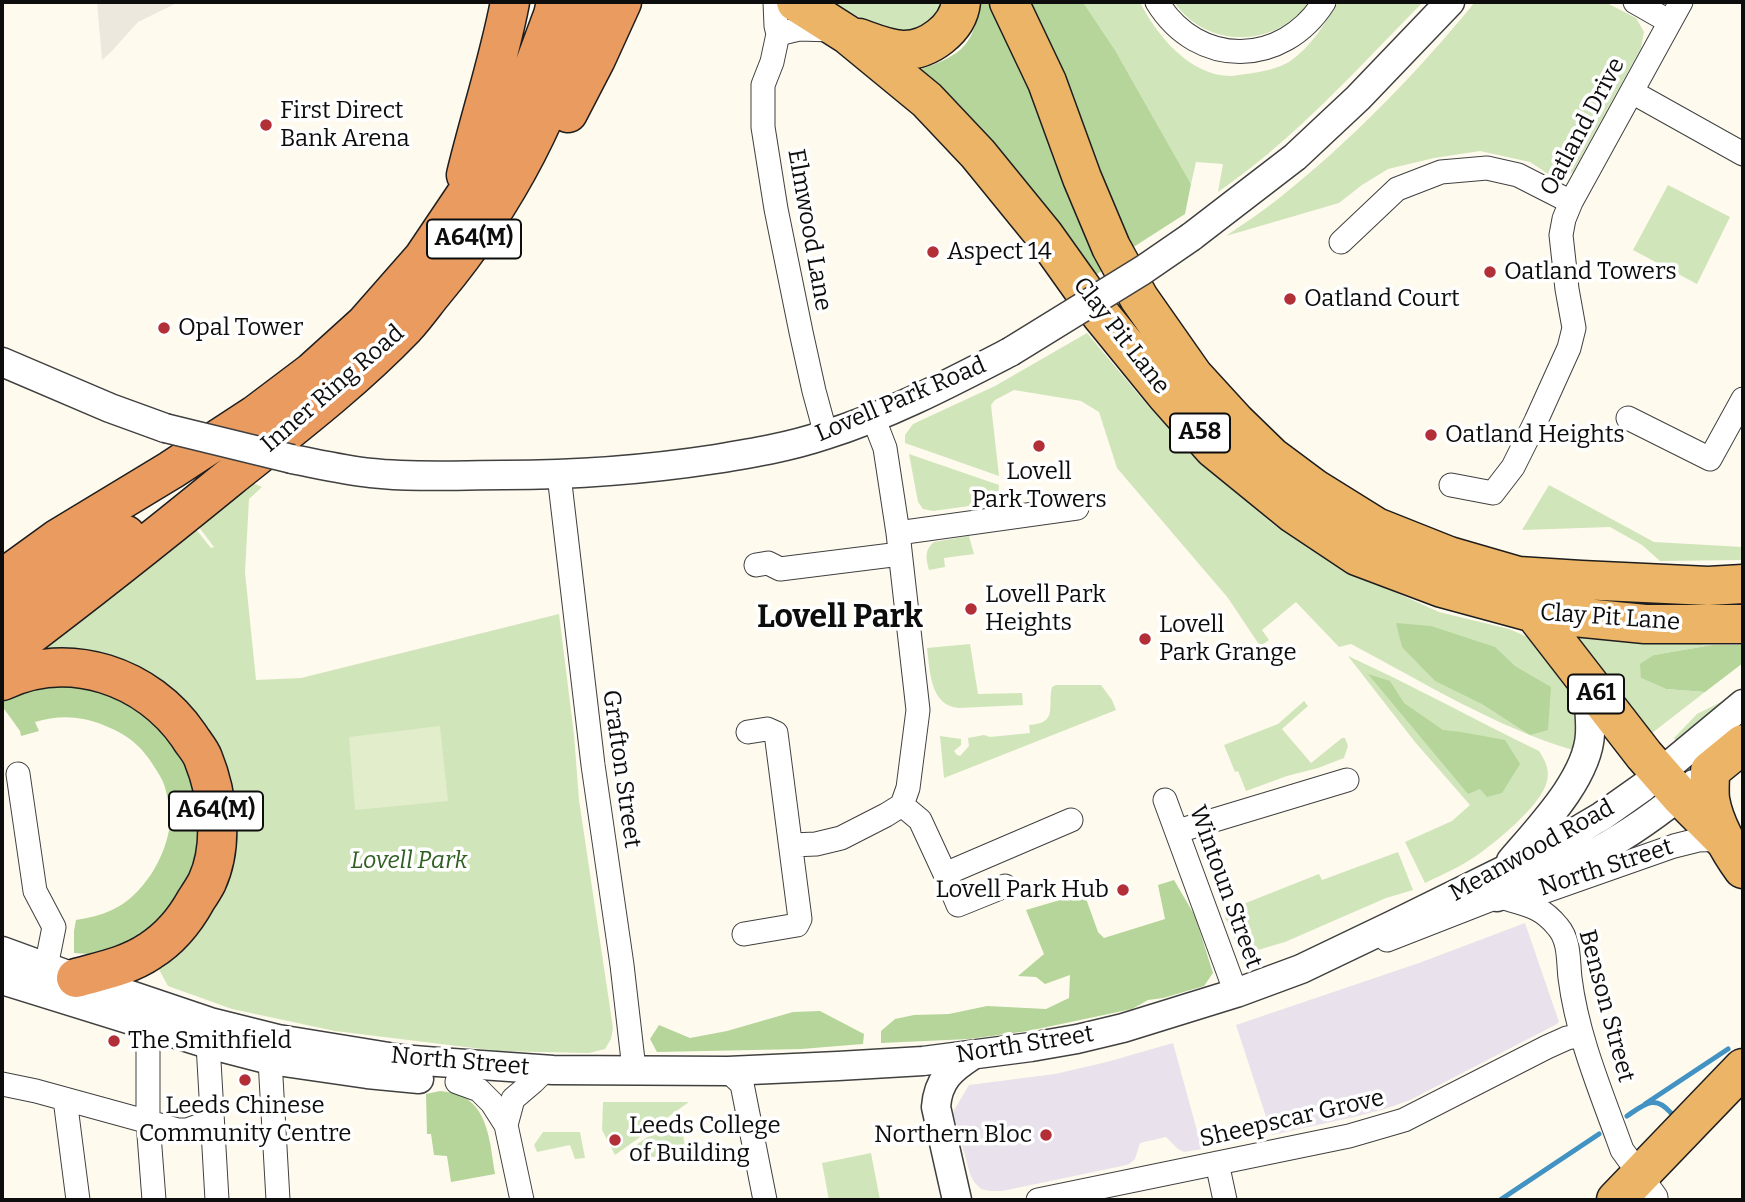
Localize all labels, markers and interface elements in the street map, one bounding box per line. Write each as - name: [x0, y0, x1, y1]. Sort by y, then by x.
- street label: Oatland Drive: [1535, 53, 1631, 201]
- place label: First Direct Bank Arena: [280, 97, 410, 153]
- marker: First Direct Bank Arena: [258, 117, 274, 133]
- street label: Elmwood Lane: [781, 147, 837, 313]
- road number: A64(M): [427, 220, 521, 258]
- place label: Aspect 14: [947, 238, 1052, 266]
- marker: Aspect 14: [925, 244, 941, 260]
- place label: Oatland Towers: [1504, 258, 1677, 286]
- marker: Oatland Towers: [1482, 264, 1498, 280]
- street label: Clay Pit Lane: [1066, 272, 1176, 400]
- place label: Oatland Court: [1304, 285, 1460, 313]
- marker: Oatland Court: [1282, 291, 1298, 307]
- place label: Opal Tower: [178, 314, 303, 342]
- street label: Inner Ring Road: [256, 319, 410, 459]
- marker: Opal Tower: [156, 320, 172, 336]
- street label: Lovell Park Road: [812, 351, 990, 449]
- road number: A58: [1170, 414, 1230, 452]
- place label: Oatland Heights: [1445, 421, 1625, 449]
- marker: Oatland Heights: [1423, 427, 1439, 443]
- marker: Lovell Park Towers: [1031, 438, 1047, 454]
- place label: Lovell Park Towers: [971, 458, 1107, 514]
- place label: Lovell Park Heights: [985, 581, 1106, 637]
- district label: Lovell Park: [757, 599, 923, 637]
- street label: Clay Pit Lane: [1539, 599, 1681, 637]
- marker: Lovell Park Heights: [963, 601, 979, 617]
- place label: Lovell Park Grange: [1159, 611, 1297, 667]
- marker: Lovell Park Grange: [1137, 631, 1153, 647]
- road number: A61: [1568, 674, 1624, 714]
- street label: Grafton Street: [596, 688, 646, 850]
- road number: A64(M): [169, 792, 263, 831]
- street label: Meanwood Road: [1445, 794, 1619, 908]
- street label: Wintoun Street: [1182, 802, 1268, 972]
- street label: North Street: [1535, 833, 1677, 903]
- park label: Lovell Park: [351, 847, 467, 875]
- place label: Lovell Park Hub: [935, 876, 1109, 904]
- marker: Lovell Park Hub: [1115, 882, 1131, 898]
- street label: Benson Street: [1572, 927, 1640, 1085]
- street label: North Street: [954, 1020, 1096, 1070]
- place label: The Smithfield: [128, 1027, 292, 1055]
- marker: The Smithfield: [106, 1033, 122, 1049]
- street label: North Street: [390, 1042, 530, 1082]
- marker: Leeds Chinese Community Centre: [237, 1072, 253, 1088]
- street label: Sheepscar Grove: [1197, 1084, 1387, 1154]
- place label: Leeds Chinese Community Centre: [139, 1092, 351, 1148]
- place label: Leeds College of Building: [629, 1112, 781, 1168]
- place label: Northern Bloc: [874, 1121, 1032, 1149]
- marker: Northern Bloc: [1038, 1127, 1054, 1143]
- marker: Leeds College of Building: [607, 1132, 623, 1148]

